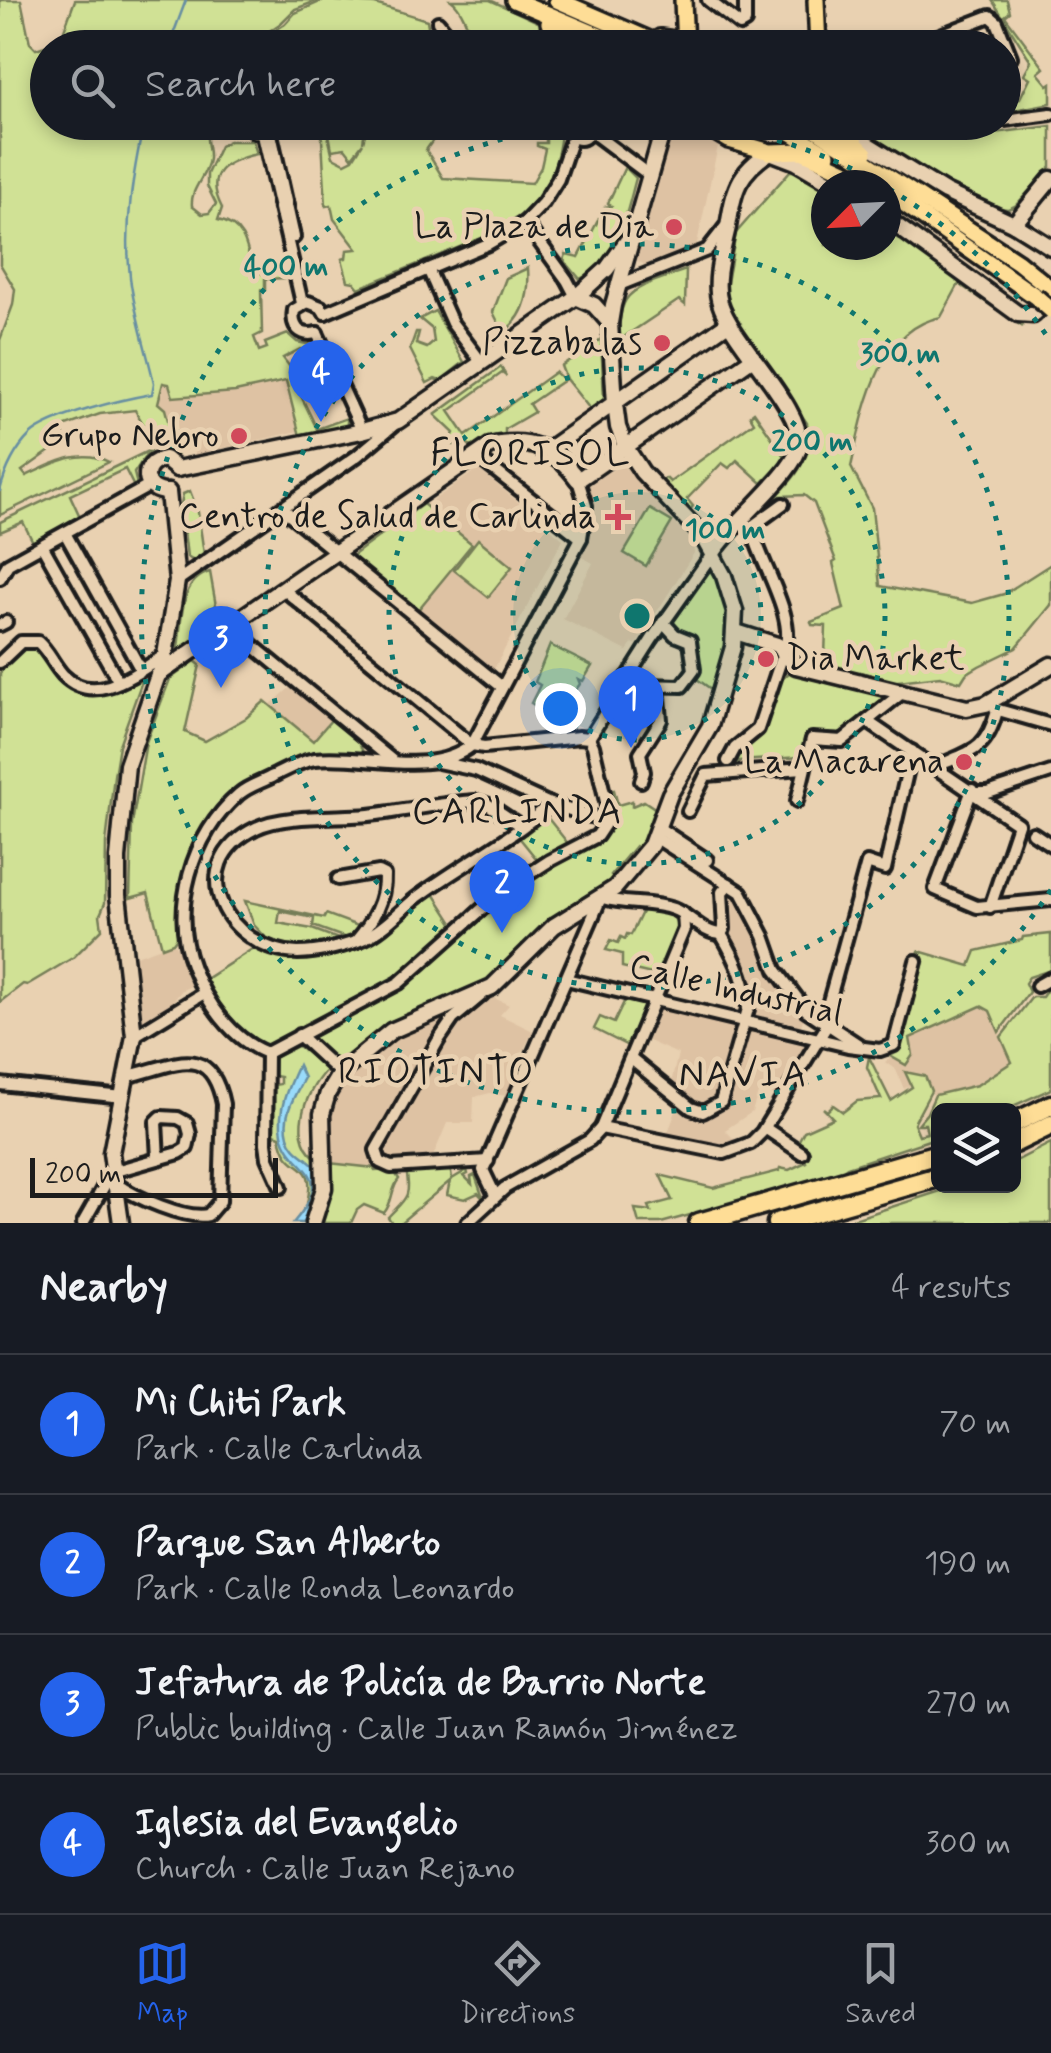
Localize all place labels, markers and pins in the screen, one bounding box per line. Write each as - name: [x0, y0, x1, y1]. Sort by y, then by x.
- place label: La Plaza de Dia: [414, 204, 655, 250]
- marker: La Plaza de Dia: [663, 216, 685, 238]
- place label: Pizzabalas: [482, 320, 642, 366]
- marker: Pizzabalas: [651, 332, 673, 354]
- pin: 4: [288, 340, 354, 422]
- place label: Grupo Nebro: [41, 413, 219, 459]
- marker: Grupo Nebro: [228, 425, 250, 447]
- place label: Centro de Salud de Carlinda: [179, 494, 596, 540]
- marker: Centro de Salud de Carlinda: [605, 504, 631, 530]
- centre of rings: [619, 598, 655, 634]
- pin: 3: [188, 606, 254, 688]
- place label: Dia Market: [786, 636, 965, 682]
- marker: Dia Market: [755, 648, 777, 670]
- pin: 1: [598, 666, 664, 748]
- place label: La Macarena: [744, 739, 944, 785]
- marker: La Macarena: [953, 751, 975, 773]
- pin: 2: [470, 850, 534, 933]

